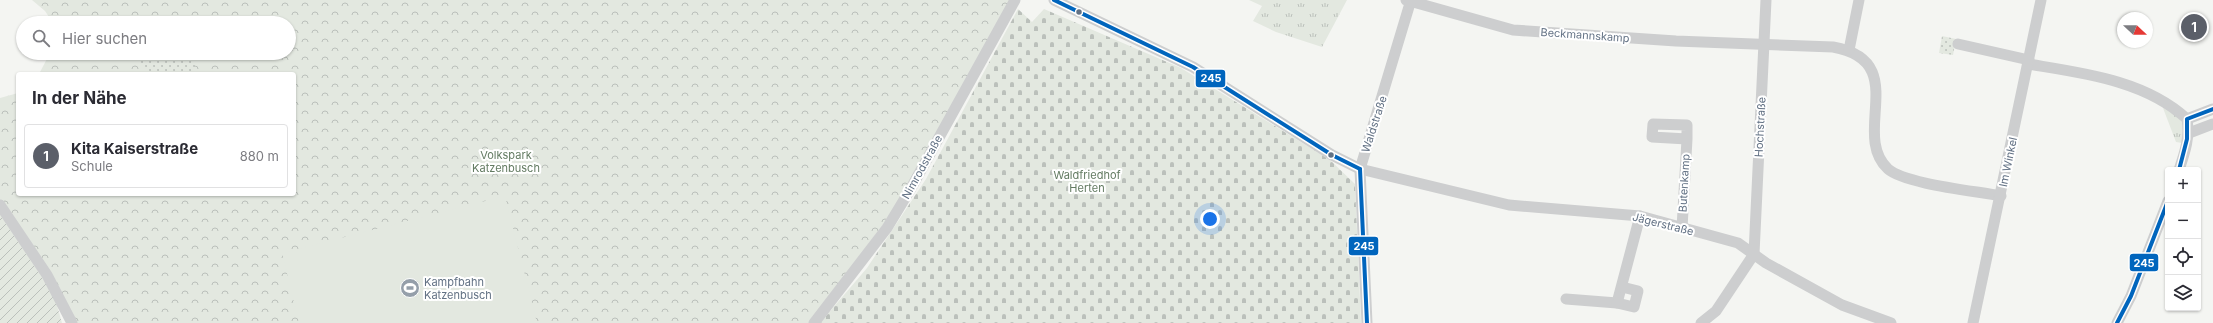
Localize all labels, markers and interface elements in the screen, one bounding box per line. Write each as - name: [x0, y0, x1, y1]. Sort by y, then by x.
- unlabelled marker: [1074, 7, 1084, 17]
- north arrow: [2117, 12, 2153, 48]
- pin: 1: [2181, 12, 2207, 42]
- search box: [16, 16, 296, 60]
- street label: Beckmannskamp: [1540, 25, 1630, 45]
- icon: search: [30, 27, 52, 49]
- text: Hier suchen: [62, 29, 147, 48]
- line badge: 245: [1195, 69, 1226, 88]
- text: 245: [1200, 71, 1222, 85]
- text: In der Nähe: [32, 88, 127, 108]
- street label: Waldstraße: [1358, 94, 1390, 154]
- street label: Hochstraße: [1751, 96, 1769, 158]
- street label: Nimrodstraße: [899, 133, 945, 201]
- street label: Im Winkel: [1996, 136, 2020, 188]
- text: Kita Kaiserstraße: [71, 139, 198, 158]
- text: 1: [43, 148, 49, 164]
- text: 880 m: [240, 148, 279, 164]
- park label: Volkspark Katzenbusch: [472, 148, 540, 175]
- unlabelled marker: [1326, 150, 1336, 160]
- street label: Butenkamp: [1675, 153, 1693, 213]
- text: Schule: [71, 158, 113, 174]
- map controls: [2165, 167, 2201, 311]
- button: +: [2165, 167, 2201, 203]
- park label: Waldfriedhof Herten: [1053, 168, 1121, 195]
- button: −: [2165, 203, 2201, 239]
- your location: [1200, 209, 1220, 229]
- street label: Jägerstraße: [1631, 210, 1695, 238]
- line badge: 245: [1348, 236, 1379, 256]
- text: 245: [1353, 239, 1375, 253]
- button: locate: [2165, 239, 2201, 275]
- line badge: 245: [2129, 253, 2159, 272]
- text: 245: [2133, 256, 2155, 270]
- place label: Kampfbahn Katzenbusch: [424, 275, 492, 302]
- button: layers: [2165, 275, 2201, 311]
- sports icon: Kampfbahn Katzenbusch: [399, 277, 421, 299]

